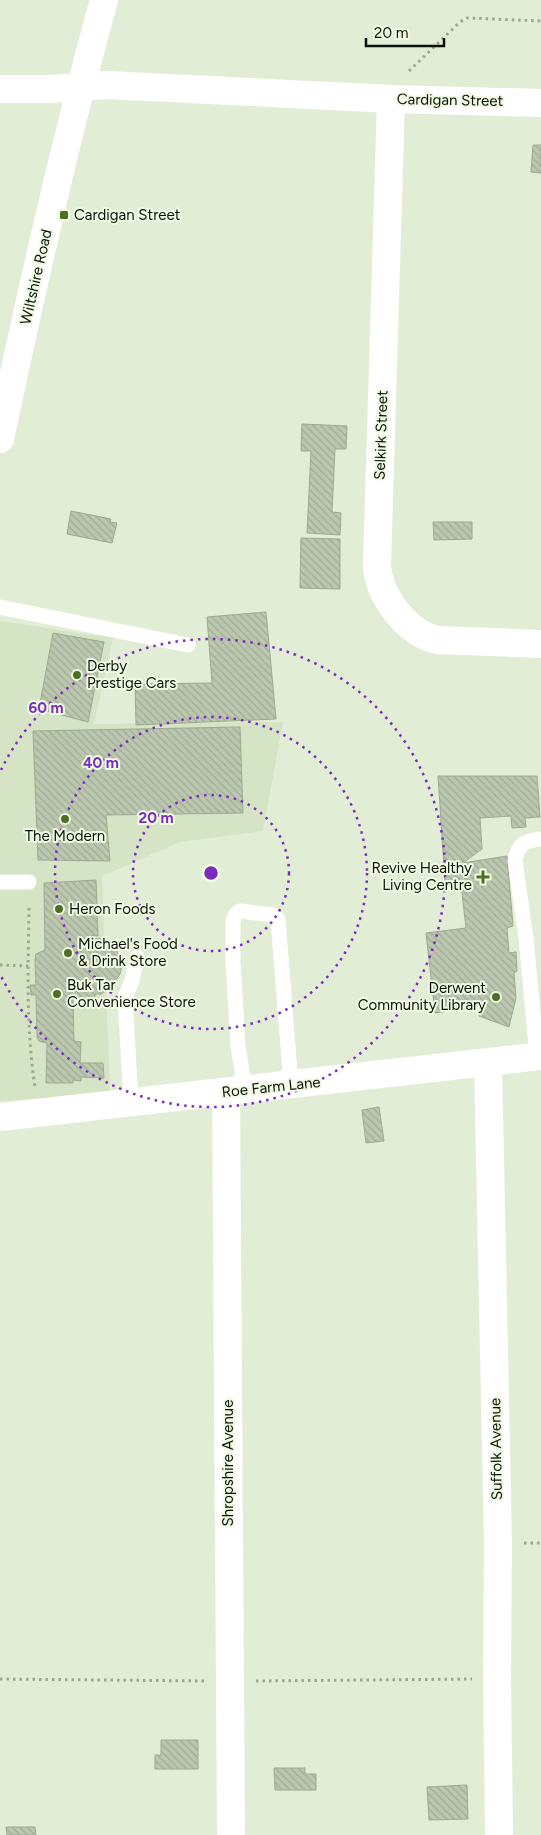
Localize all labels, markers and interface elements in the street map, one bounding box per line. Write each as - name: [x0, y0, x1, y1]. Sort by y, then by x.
- scale bar: [366, 15, 444, 47]
- text: 20 m: [374, 24, 408, 42]
- street label: Cardigan Street: [397, 90, 504, 110]
- place label: Cardigan Street: [74, 206, 181, 224]
- marker: Cardigan Street: [58, 209, 70, 221]
- street label: Wiltshire Road: [16, 228, 56, 326]
- street label: Selkirk Street: [370, 390, 392, 480]
- place label: Derby Prestige Cars: [87, 657, 176, 692]
- marker: Derby Prestige Cars: [71, 669, 83, 681]
- text: 60 m: [28, 699, 64, 717]
- text: 40 m: [83, 754, 119, 772]
- text: 20 m: [138, 809, 174, 827]
- marker: The Modern: [59, 813, 71, 825]
- place label: The Modern: [25, 827, 105, 845]
- place label: Revive Healthy Living Centre: [372, 859, 472, 894]
- centre of rings: [202, 864, 220, 882]
- marker: Revive Healthy Living Centre: [476, 870, 490, 884]
- place label: Heron Foods: [69, 900, 156, 918]
- marker: Heron Foods: [53, 903, 65, 915]
- place label: Michael's Food & Drink Store: [78, 935, 178, 970]
- marker: Michael's Food & Drink Store: [62, 947, 74, 959]
- place label: Buk Tar Convenience Store: [67, 976, 196, 1011]
- place label: Derwent Community Library: [358, 979, 486, 1014]
- marker: Buk Tar Convenience Store: [51, 988, 63, 1000]
- marker: Derwent Community Library: [490, 991, 502, 1003]
- street label: Roe Farm Lane: [221, 1073, 321, 1101]
- street label: Suffolk Avenue: [486, 1398, 506, 1500]
- street label: Shropshire Avenue: [219, 1400, 237, 1526]

